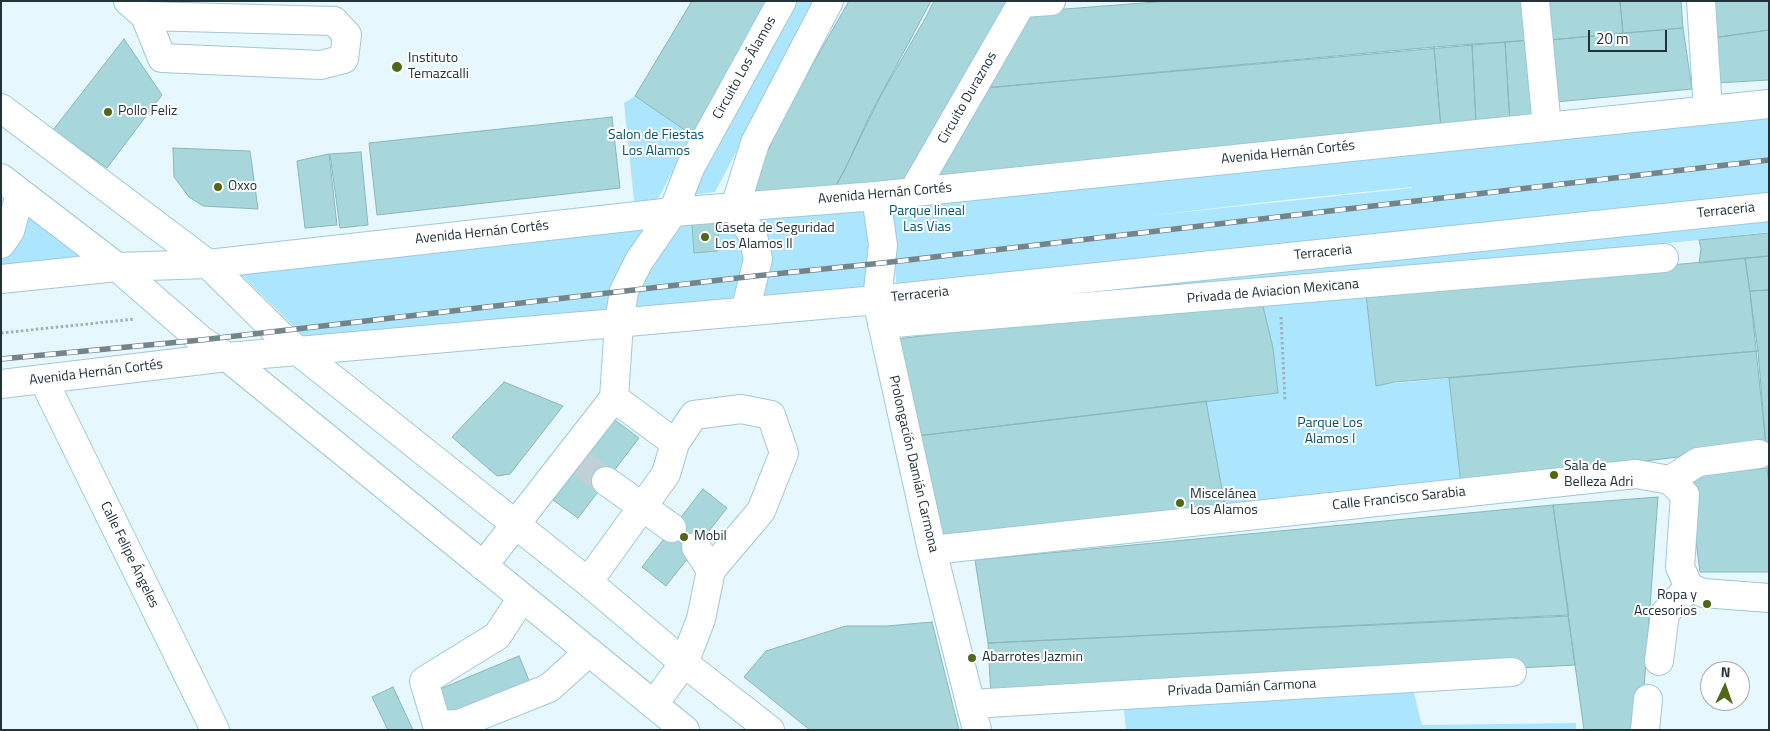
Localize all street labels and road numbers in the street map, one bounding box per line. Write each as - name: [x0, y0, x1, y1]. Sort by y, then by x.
- street label: Circuito Los Álamos: [710, 14, 780, 122]
- street label: Circuito Duraznos: [935, 49, 1001, 147]
- street label: Avenida Hernán Cortés: [1220, 138, 1356, 168]
- street label: Avenida Hernán Cortés: [817, 180, 953, 208]
- street label: Terraceria: [1696, 200, 1756, 222]
- street label: Avenida Hernán Cortés: [414, 218, 550, 248]
- street label: Terraceria: [1293, 242, 1353, 264]
- street label: Privada de Aviacion Mexicana: [1186, 276, 1360, 308]
- street label: Terraceria: [890, 284, 950, 306]
- street label: Avenida Hernán Cortés: [28, 356, 164, 390]
- street label: Prolongación Damián Carmona: [884, 374, 942, 554]
- street label: Calle Francisco Sarabia: [1332, 484, 1466, 514]
- street label: Calle Felipe Ángeles: [96, 499, 162, 611]
- street label: Privada Damián Carmona: [1167, 676, 1317, 700]

